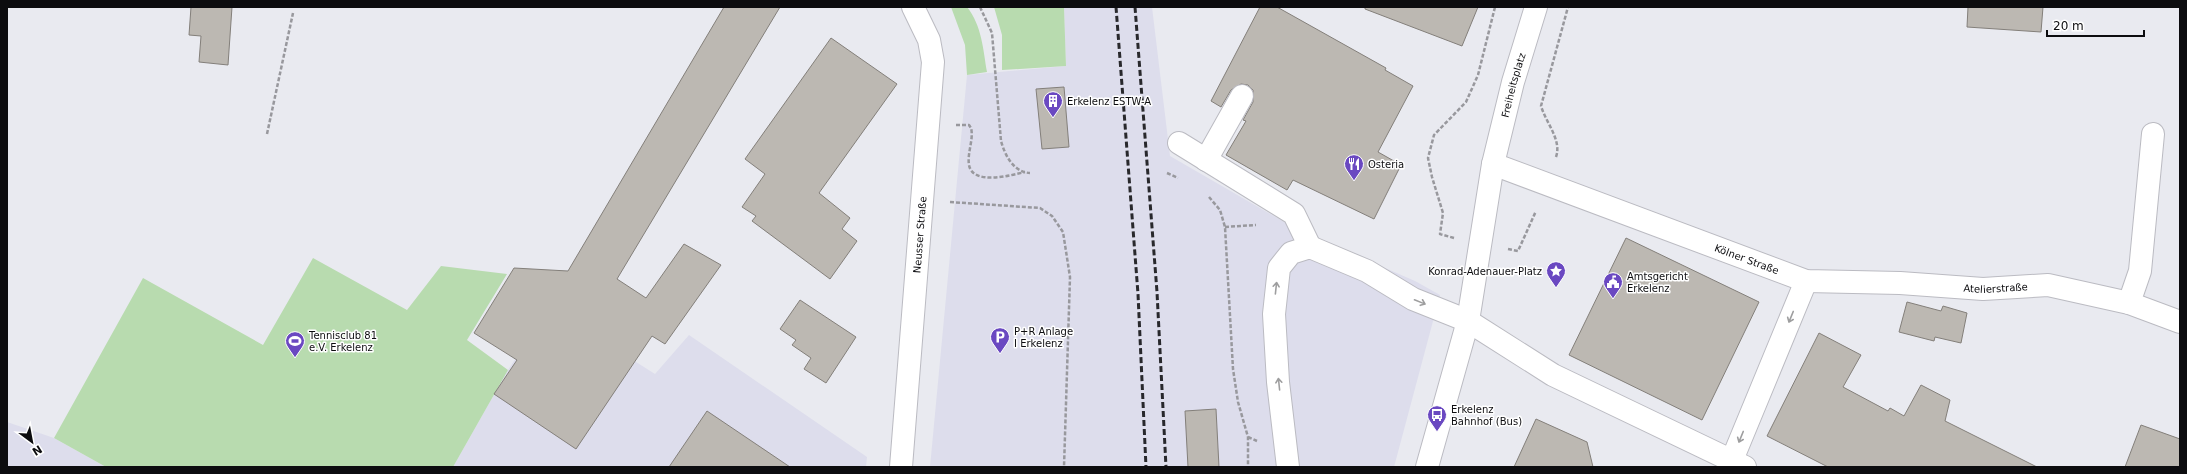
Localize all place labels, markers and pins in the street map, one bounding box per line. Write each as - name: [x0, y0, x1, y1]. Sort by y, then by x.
- building icon: Erkelenz ESTW-A: [1042, 90, 1064, 118]
- place label: Erkelenz ESTW-A: [1067, 96, 1151, 107]
- restaurant icon: Osteria: [1343, 153, 1365, 181]
- place label: Osteria: [1368, 159, 1404, 170]
- place icon: Konrad-Adenauer-Platz: [1545, 260, 1567, 288]
- place label: Konrad-Adenauer-Platz: [1428, 266, 1542, 277]
- public building icon: Amtsgericht Erkelenz: [1602, 271, 1624, 299]
- place label: Amtsgericht Erkelenz: [1627, 271, 1688, 294]
- parking icon: P+R Anlage I Erkelenz: [989, 326, 1011, 354]
- place label: P+R Anlage I Erkelenz: [1014, 326, 1073, 349]
- sports icon: Tennisclub 81 e.V. Erkelenz: [284, 330, 306, 358]
- place label: Tennisclub 81 e.V. Erkelenz: [308, 330, 377, 353]
- bus stop icon: Erkelenz Bahnhof (Bus): [1426, 404, 1448, 432]
- place label: Erkelenz Bahnhof (Bus): [1451, 404, 1522, 427]

